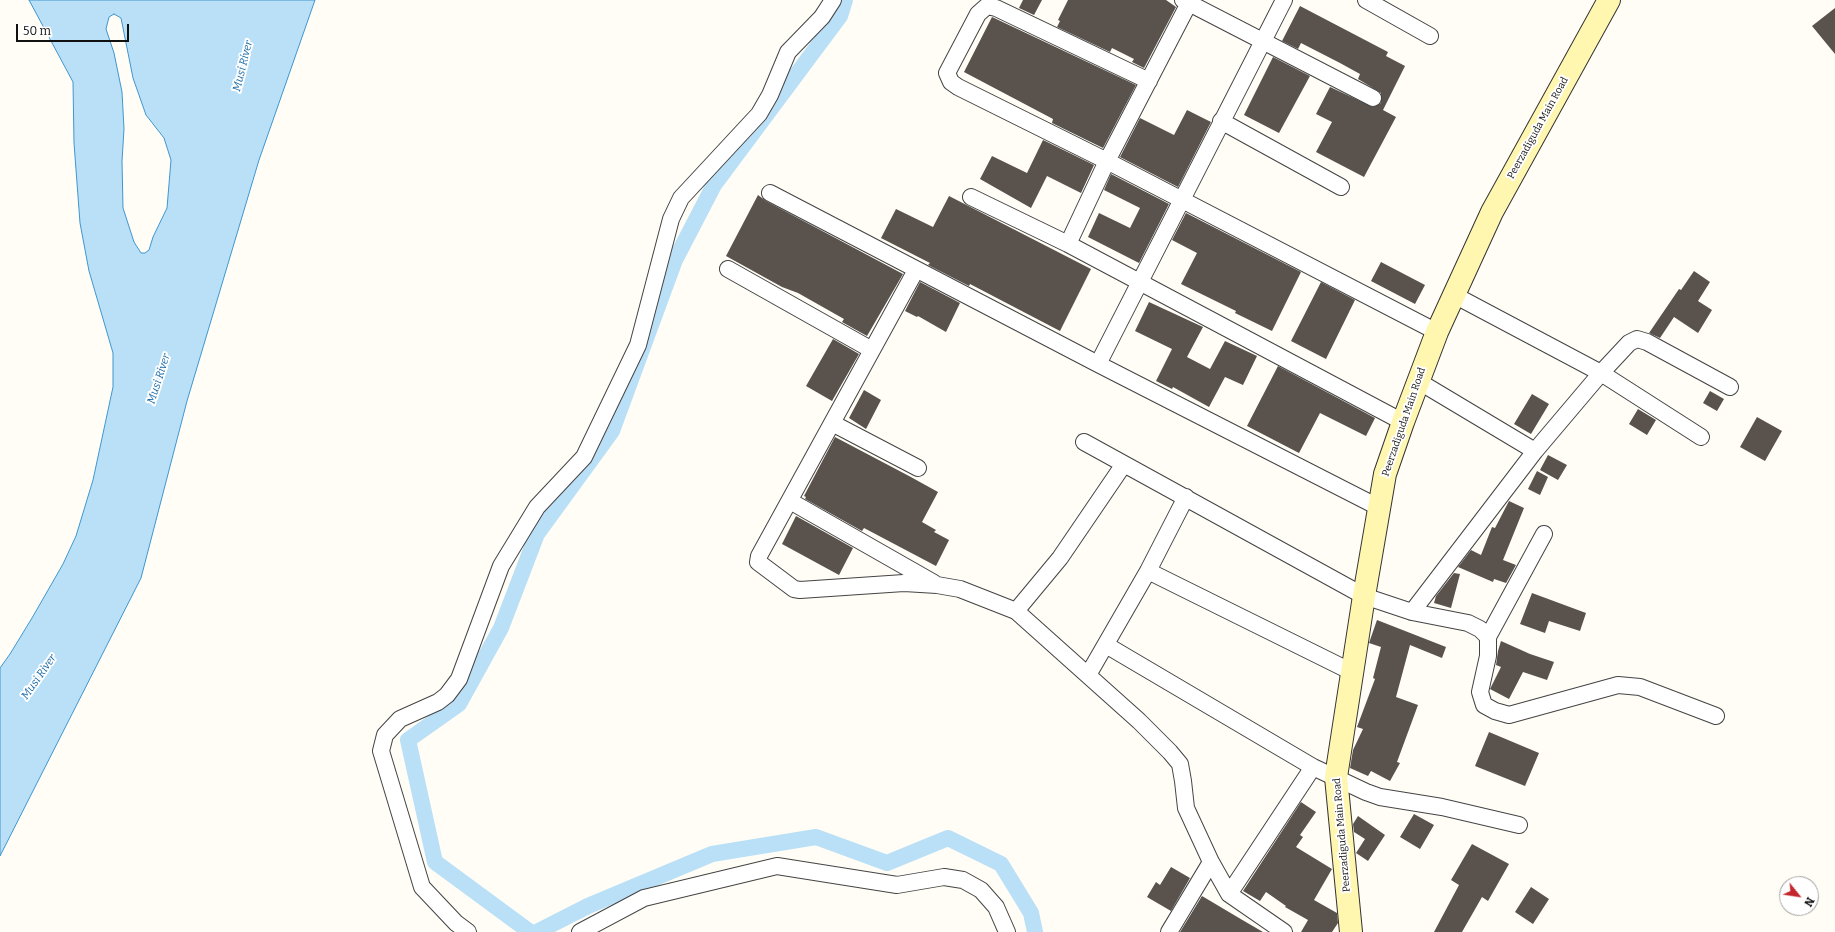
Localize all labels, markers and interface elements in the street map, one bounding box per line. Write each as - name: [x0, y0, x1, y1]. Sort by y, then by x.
- scale bar: [18, 16, 131, 42]
- text: 50 m: [23, 24, 51, 38]
- water label: Musi River: [230, 39, 256, 93]
- street label: Peerzadiguda Main Road: [1505, 75, 1571, 181]
- water label: Musi River: [145, 352, 173, 406]
- street label: Peerzadiguda Main Road: [1380, 366, 1428, 478]
- water label: Musi River: [19, 652, 59, 702]
- street label: Peerzadiguda Main Road: [1331, 777, 1353, 893]
- north arrow: [1779, 876, 1819, 916]
- text: N: [1801, 895, 1817, 909]

